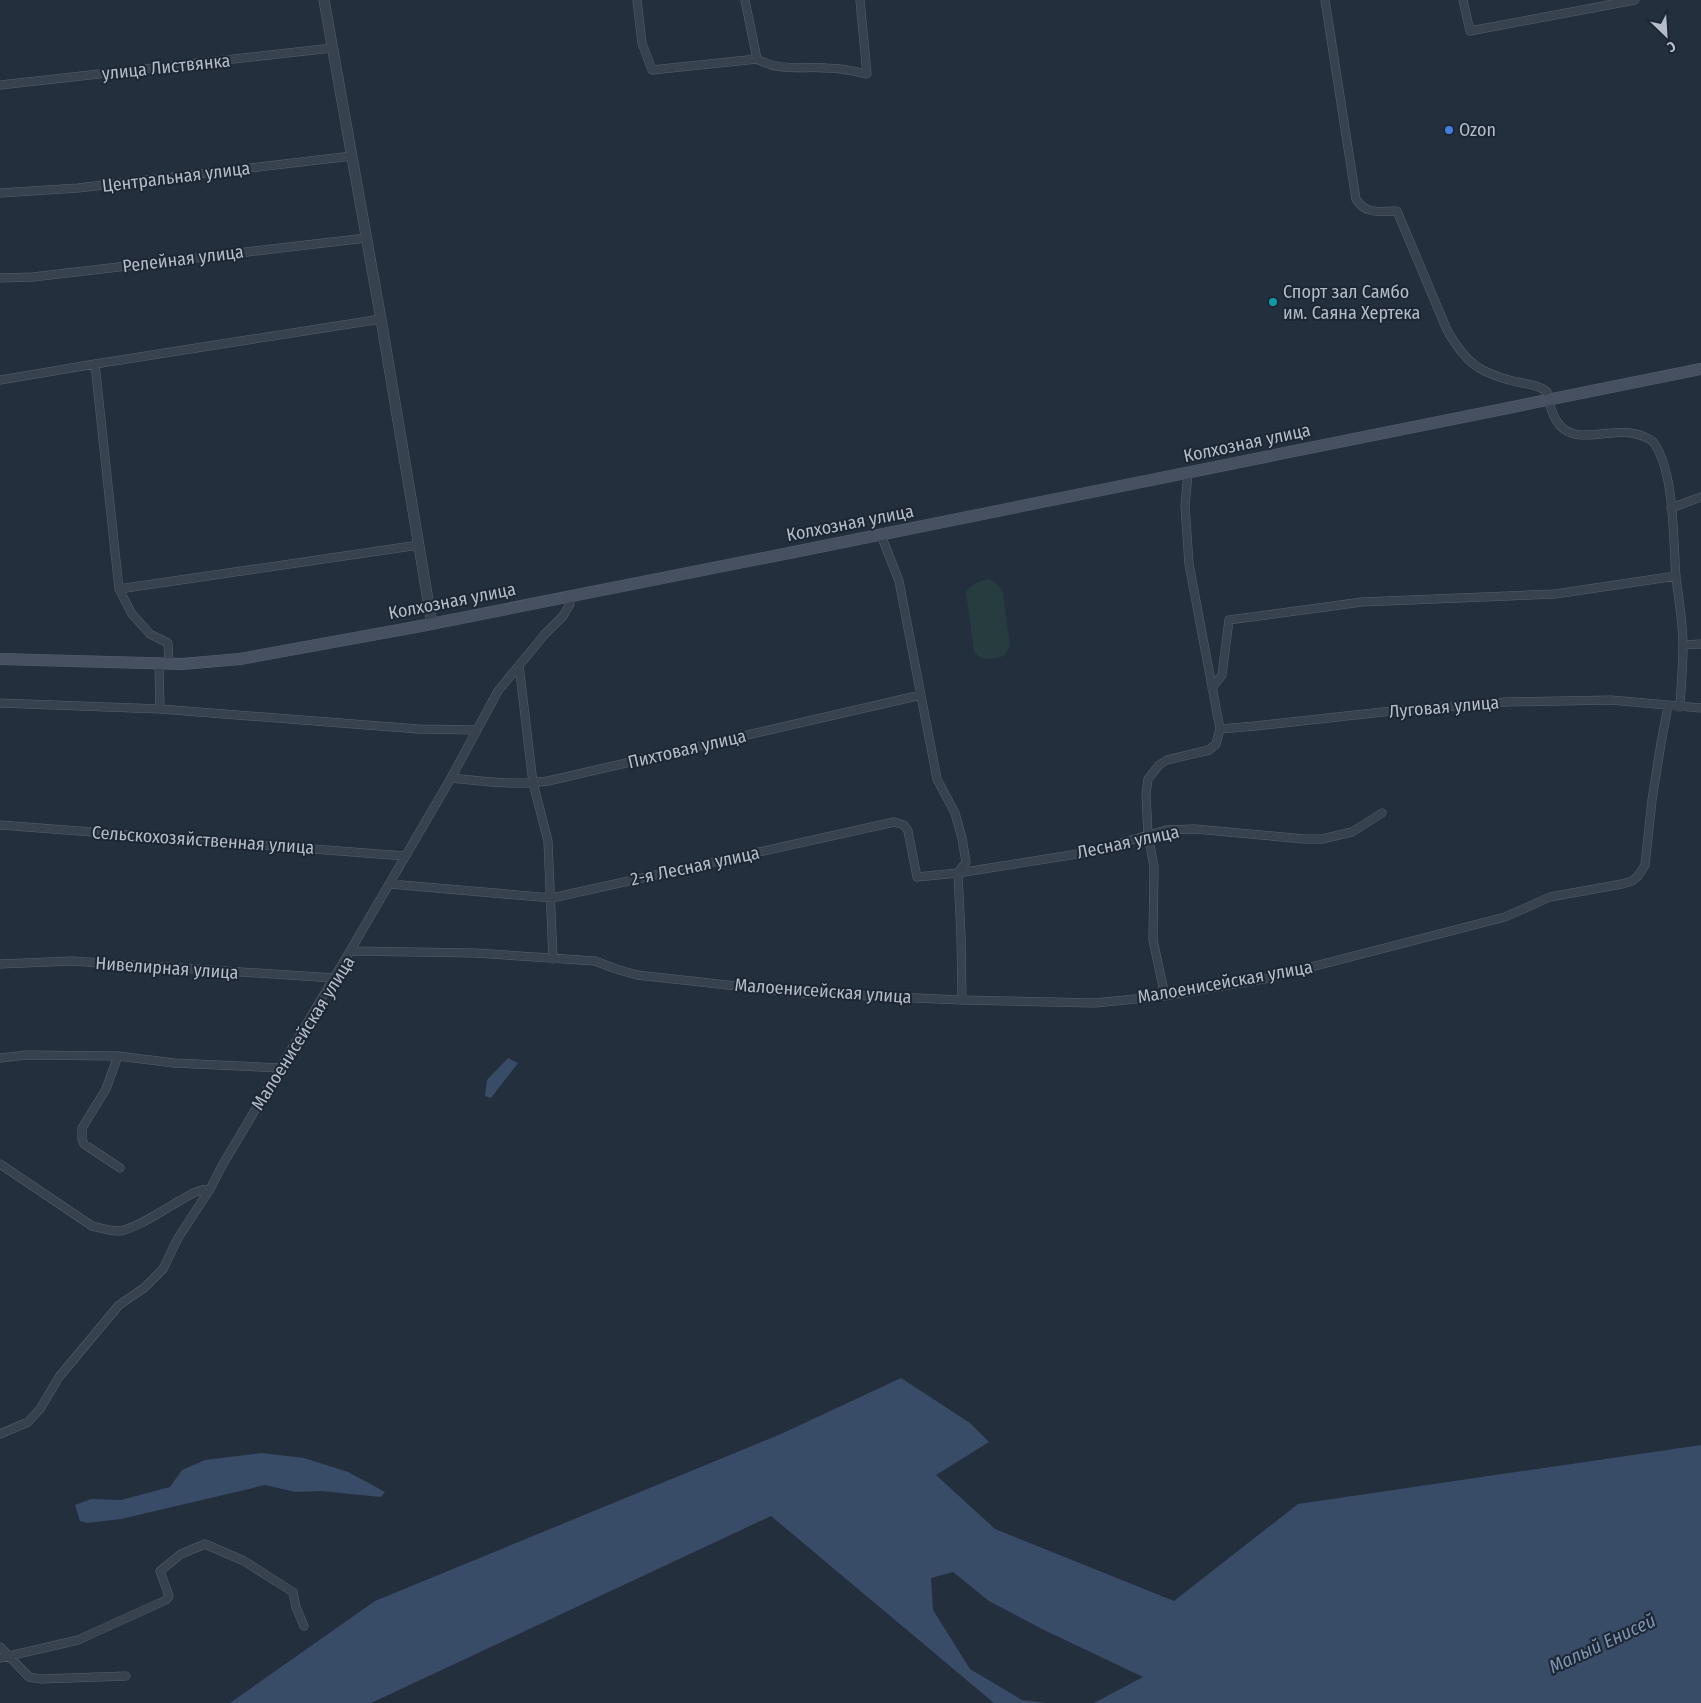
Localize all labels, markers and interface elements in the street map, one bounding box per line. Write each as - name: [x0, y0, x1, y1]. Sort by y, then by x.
- north arrow: [1641, 10, 1691, 60]
- text: С: [1664, 37, 1678, 56]
- street label: улица Листвянка: [101, 49, 232, 85]
- place label: Ozon: [1459, 119, 1496, 141]
- marker: Ozon: [1443, 124, 1455, 136]
- street label: Центральная улица: [101, 157, 252, 197]
- street label: Релейная улица: [121, 241, 245, 277]
- place label: Спорт зал Самбо им. Саяна Хертека: [1283, 281, 1421, 324]
- marker: Спорт зал Самбо им. Саяна Хертека: [1267, 296, 1279, 308]
- street label: Колхозная улица: [1181, 419, 1313, 467]
- street label: Колхозная улица: [784, 500, 916, 546]
- street label: Колхозная улица: [386, 578, 518, 624]
- street label: Луговая улица: [1388, 691, 1500, 723]
- street label: Пихтовая улица: [626, 725, 748, 773]
- street label: Лесная улица: [1075, 820, 1181, 864]
- street label: Сельскохозяйственная улица: [91, 821, 315, 859]
- street label: 2-я Лесная улица: [628, 842, 762, 890]
- street label: Нивелирная улица: [95, 952, 239, 984]
- street label: Малоенисейская улица: [247, 952, 359, 1114]
- street label: Малоенисейская улица: [1136, 956, 1314, 1008]
- street label: Малоенисейская улица: [734, 974, 912, 1008]
- water label: Малый Енисей: [1545, 1609, 1659, 1678]

